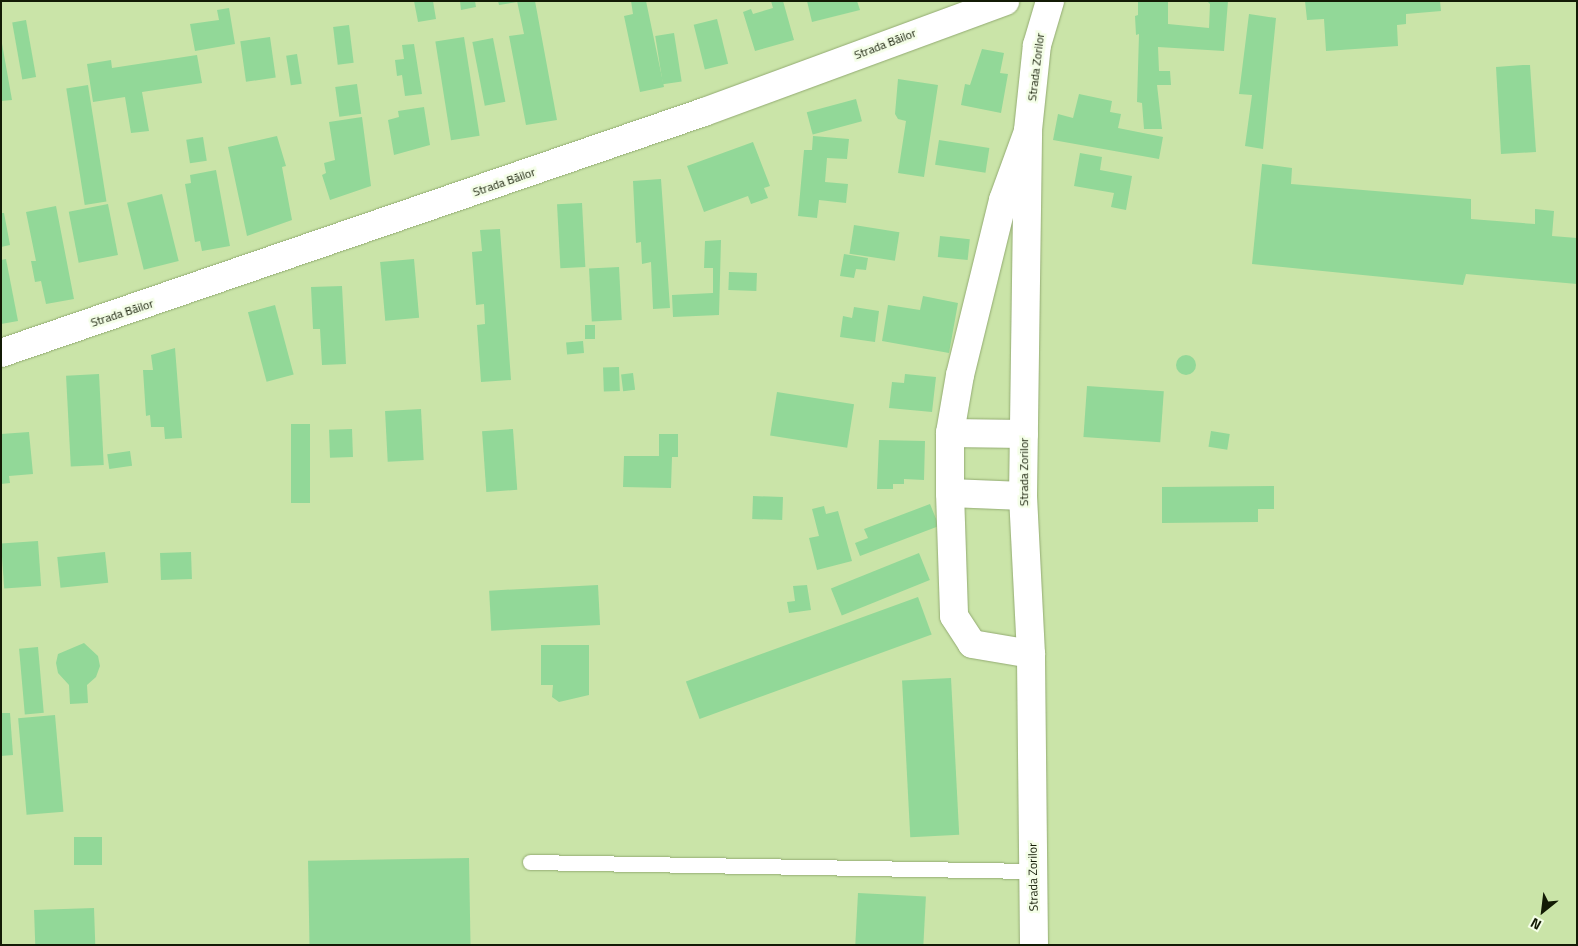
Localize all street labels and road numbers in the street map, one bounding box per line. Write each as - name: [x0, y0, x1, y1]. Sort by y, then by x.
- street label: Strada Băilor: [852, 26, 918, 62]
- street label: Strada Zorilor: [1025, 32, 1047, 102]
- street label: Strada Băilor: [471, 165, 537, 199]
- street label: Strada Băilor: [89, 296, 155, 330]
- street label: Strada Zorilor: [1017, 438, 1031, 506]
- street label: Strada Zorilor: [1025, 843, 1041, 911]

